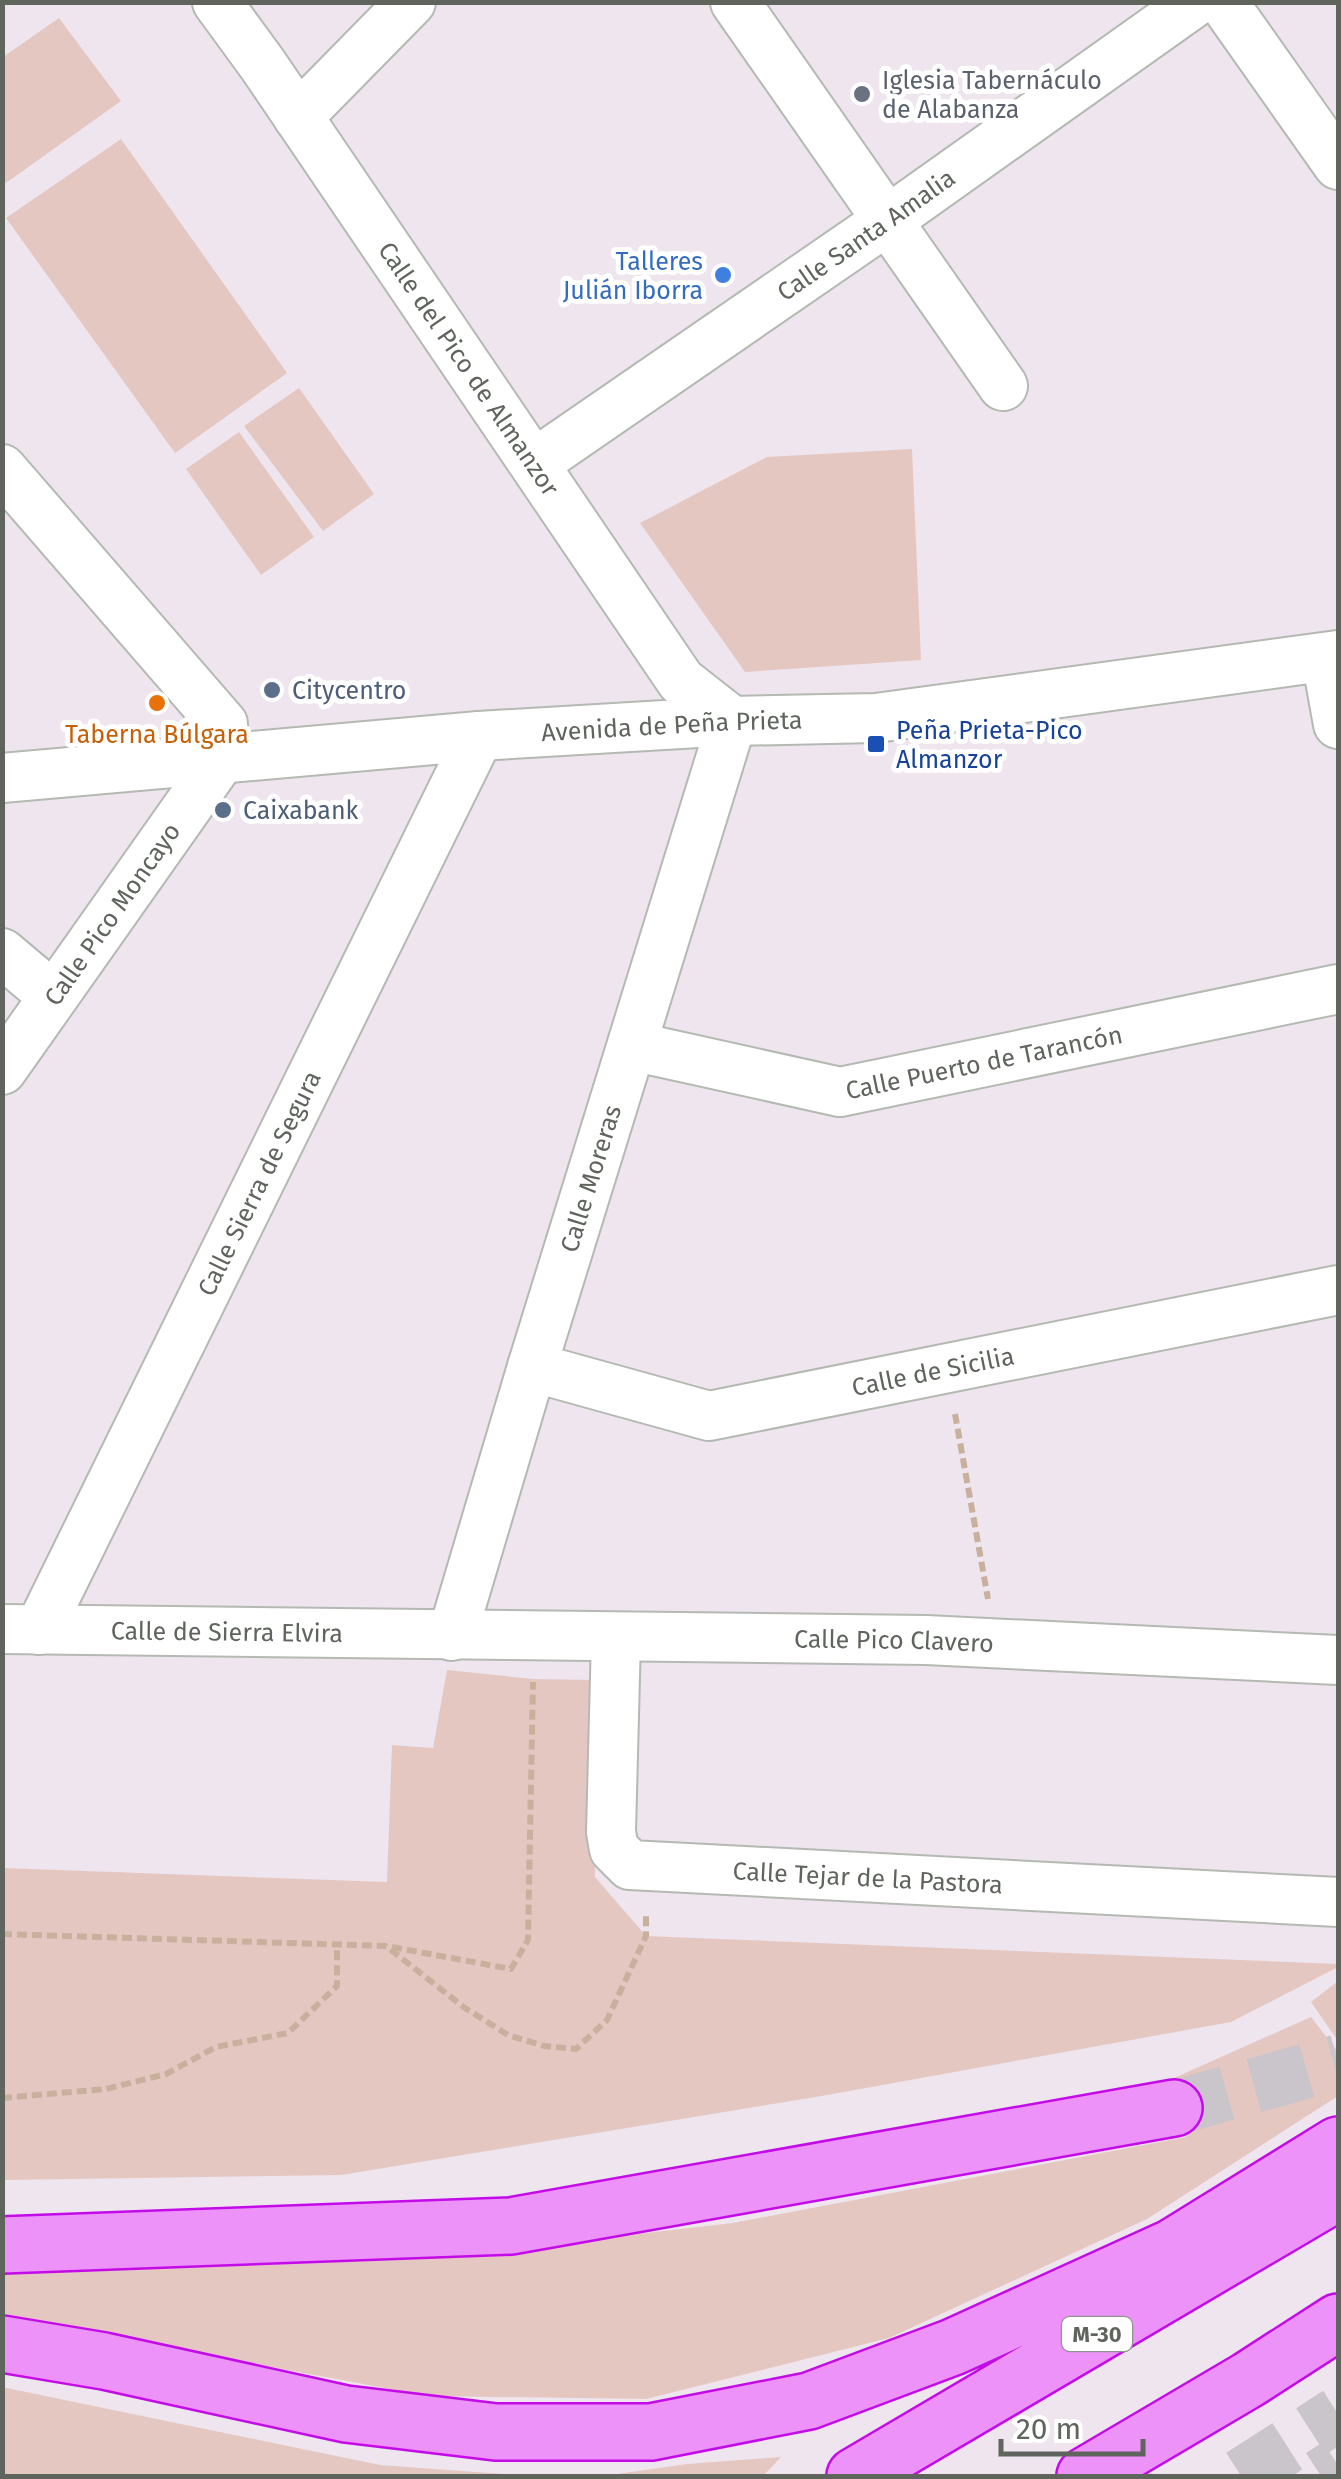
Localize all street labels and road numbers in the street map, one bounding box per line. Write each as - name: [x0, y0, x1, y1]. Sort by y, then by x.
- street label: Calle Santa Amalia: [772, 163, 961, 308]
- street label: Calle del Pico de Almanzor: [371, 237, 565, 502]
- street label: Avenida de Peña Prieta: [540, 706, 803, 748]
- street label: Calle Pico Moncayo: [38, 817, 187, 1012]
- street label: Calle Puerto de Tarancón: [843, 1020, 1125, 1106]
- street label: Calle Sierra de Segura: [192, 1066, 328, 1301]
- street label: Calle Moreras: [554, 1102, 628, 1256]
- street label: Calle de Sicilia: [849, 1341, 1017, 1403]
- street label: Calle de Sierra Elvira: [111, 1616, 343, 1649]
- street label: Calle Pico Clavero: [794, 1624, 994, 1659]
- street label: Calle Tejar de la Pastora: [732, 1856, 1004, 1900]
- road number: M-30: [1062, 2317, 1132, 2351]

